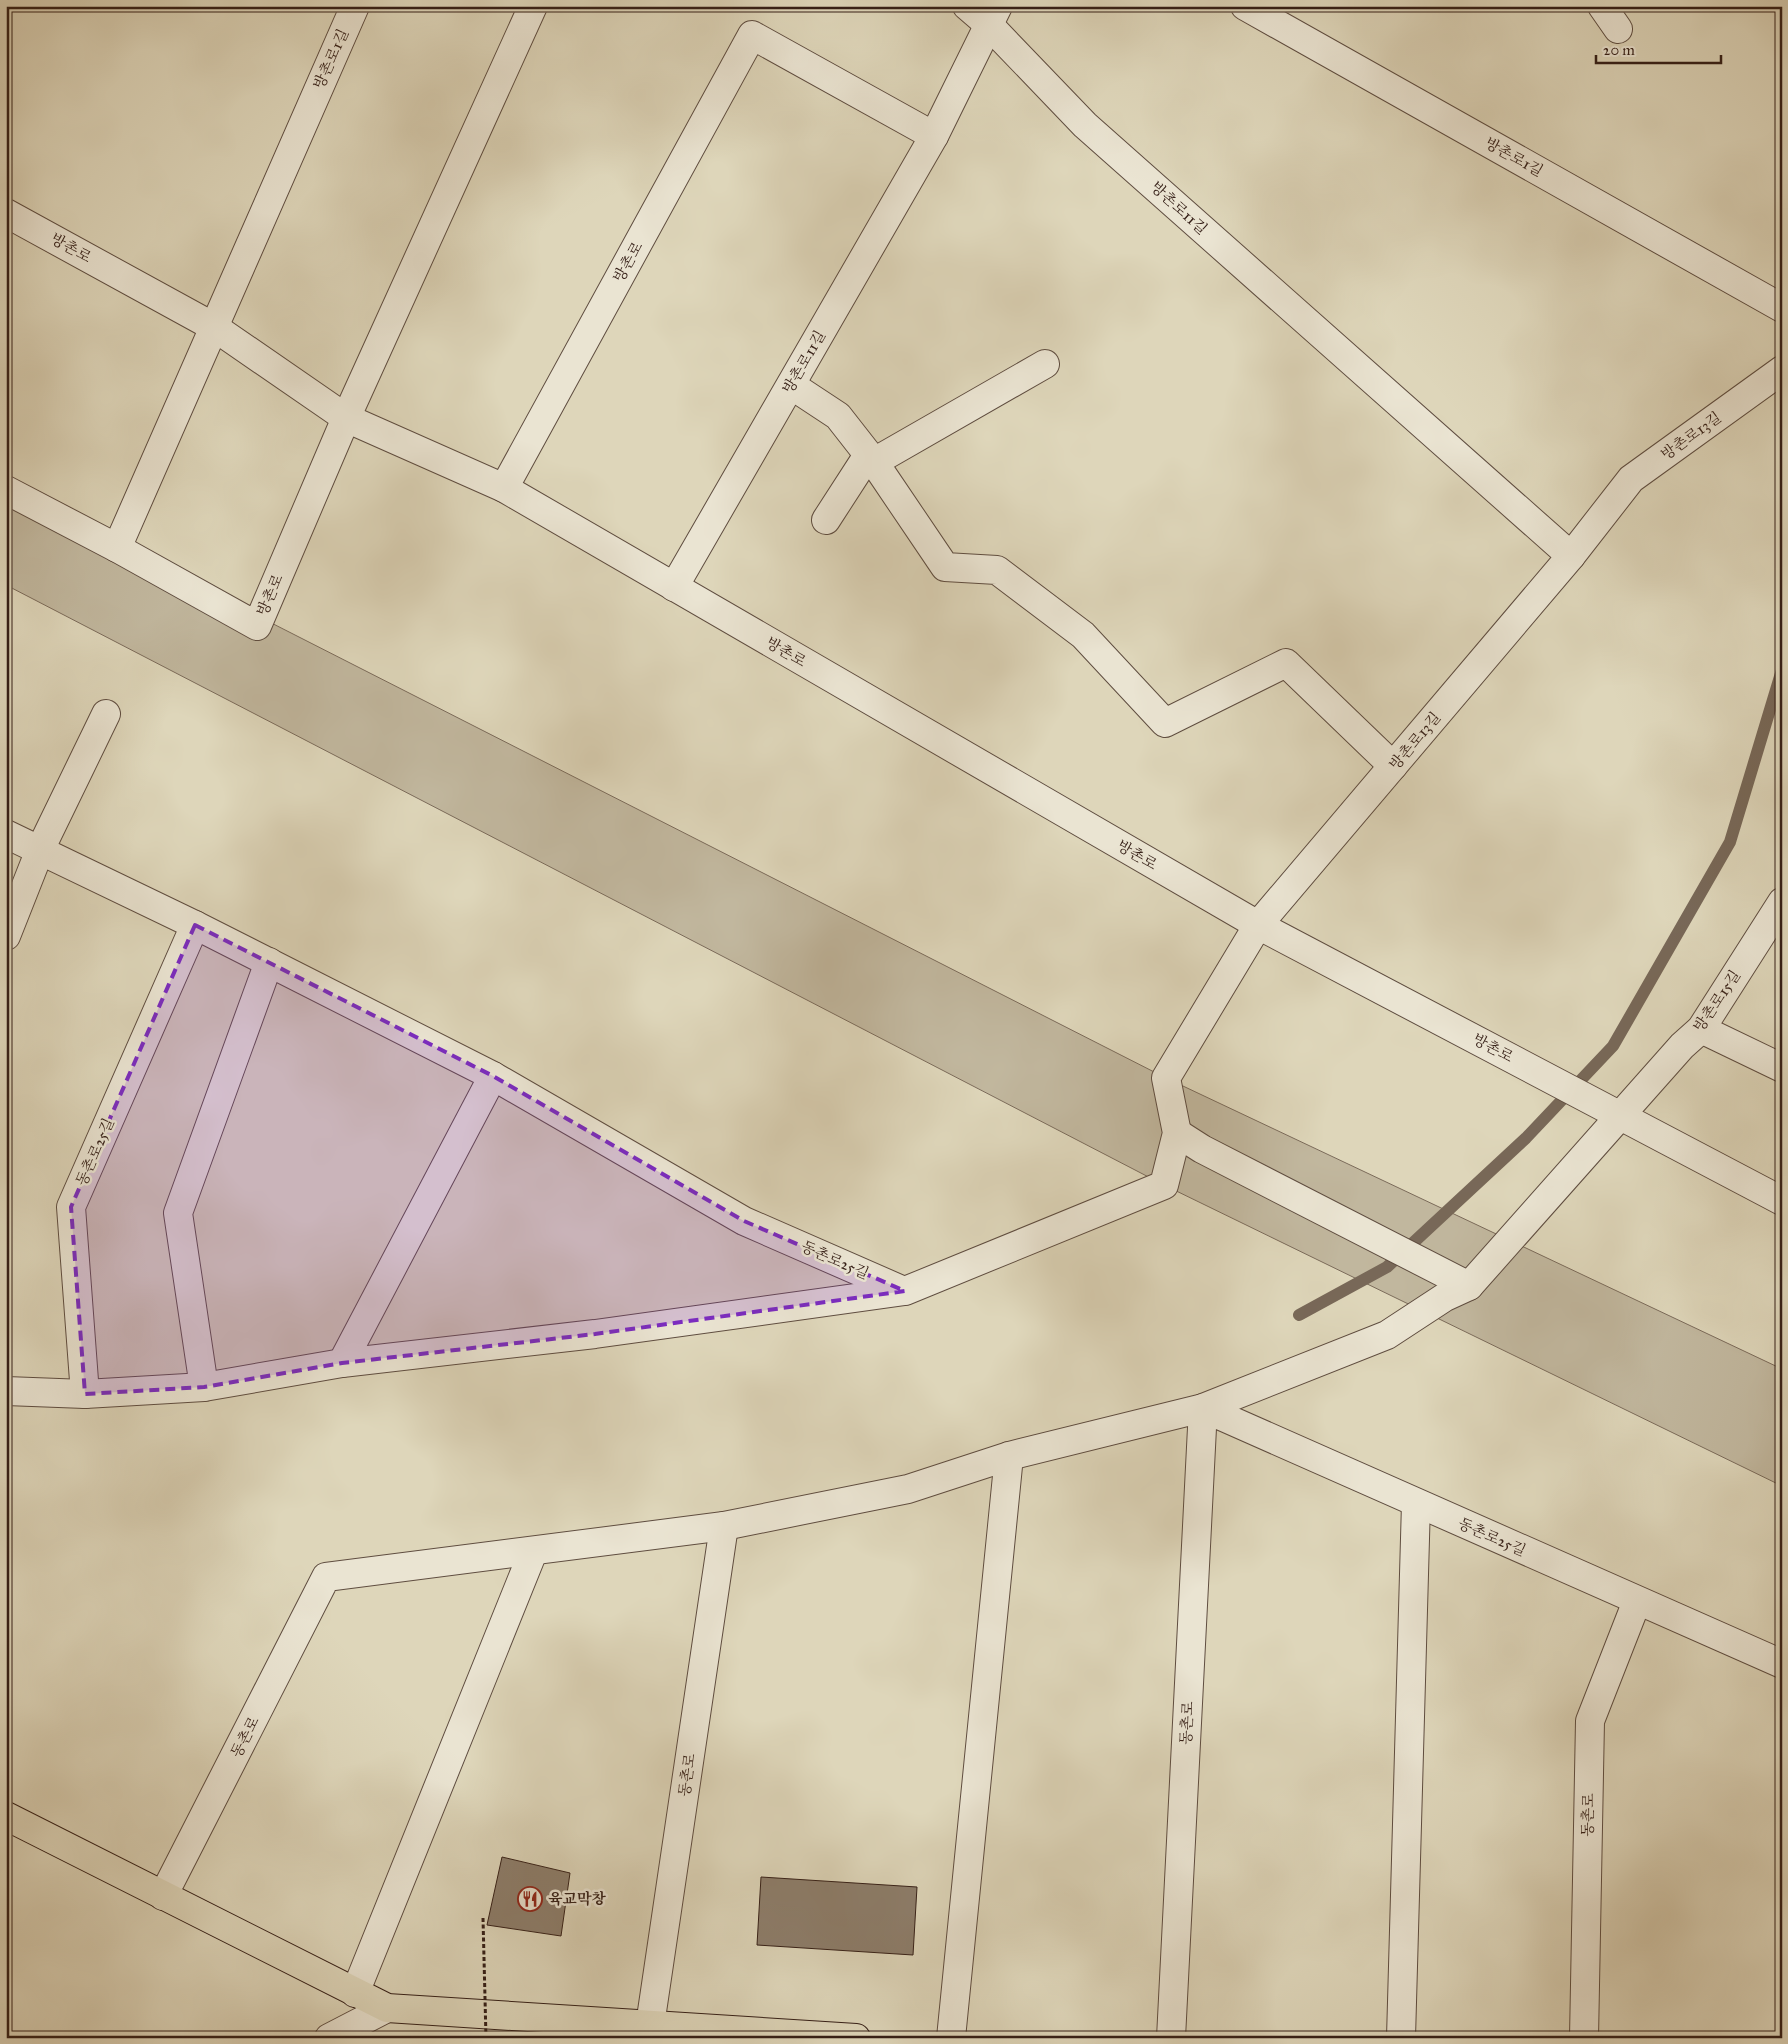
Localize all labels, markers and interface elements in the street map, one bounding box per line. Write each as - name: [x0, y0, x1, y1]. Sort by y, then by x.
- street label: 방촌로1길: [310, 26, 352, 92]
- scale bar: [1596, 32, 1720, 64]
- text: 20 m: [1603, 41, 1635, 59]
- street label: 방촌로1길: [1482, 134, 1546, 180]
- street label: 방촌로11길: [1147, 178, 1211, 238]
- street label: 방촌로: [48, 230, 95, 267]
- street label: 방촌로: [610, 238, 647, 285]
- street label: 방촌로11길: [779, 327, 829, 397]
- street label: 방촌로13길: [1657, 408, 1725, 464]
- street label: 방촌로: [253, 571, 287, 619]
- street label: 방촌로: [763, 633, 810, 671]
- street label: 방촌로13길: [1386, 708, 1444, 774]
- street label: 방촌로: [1114, 836, 1161, 874]
- street label: 방촌로15길: [1690, 967, 1744, 1035]
- street label: 방촌로: [1470, 1030, 1517, 1066]
- street label: 동촌로25길: [72, 1115, 118, 1189]
- street label: 동촌로25길: [798, 1237, 872, 1283]
- street label: 동촌로25길: [1455, 1514, 1529, 1560]
- street label: 동촌로: [1177, 1700, 1197, 1745]
- street label: 동촌로: [227, 1713, 263, 1760]
- street label: 동촌로: [675, 1752, 699, 1798]
- street label: 동촌로: [1579, 1793, 1597, 1837]
- restaurant icon: 육교막창: [517, 1886, 543, 1912]
- place label: 육교막창: [548, 1890, 606, 1908]

